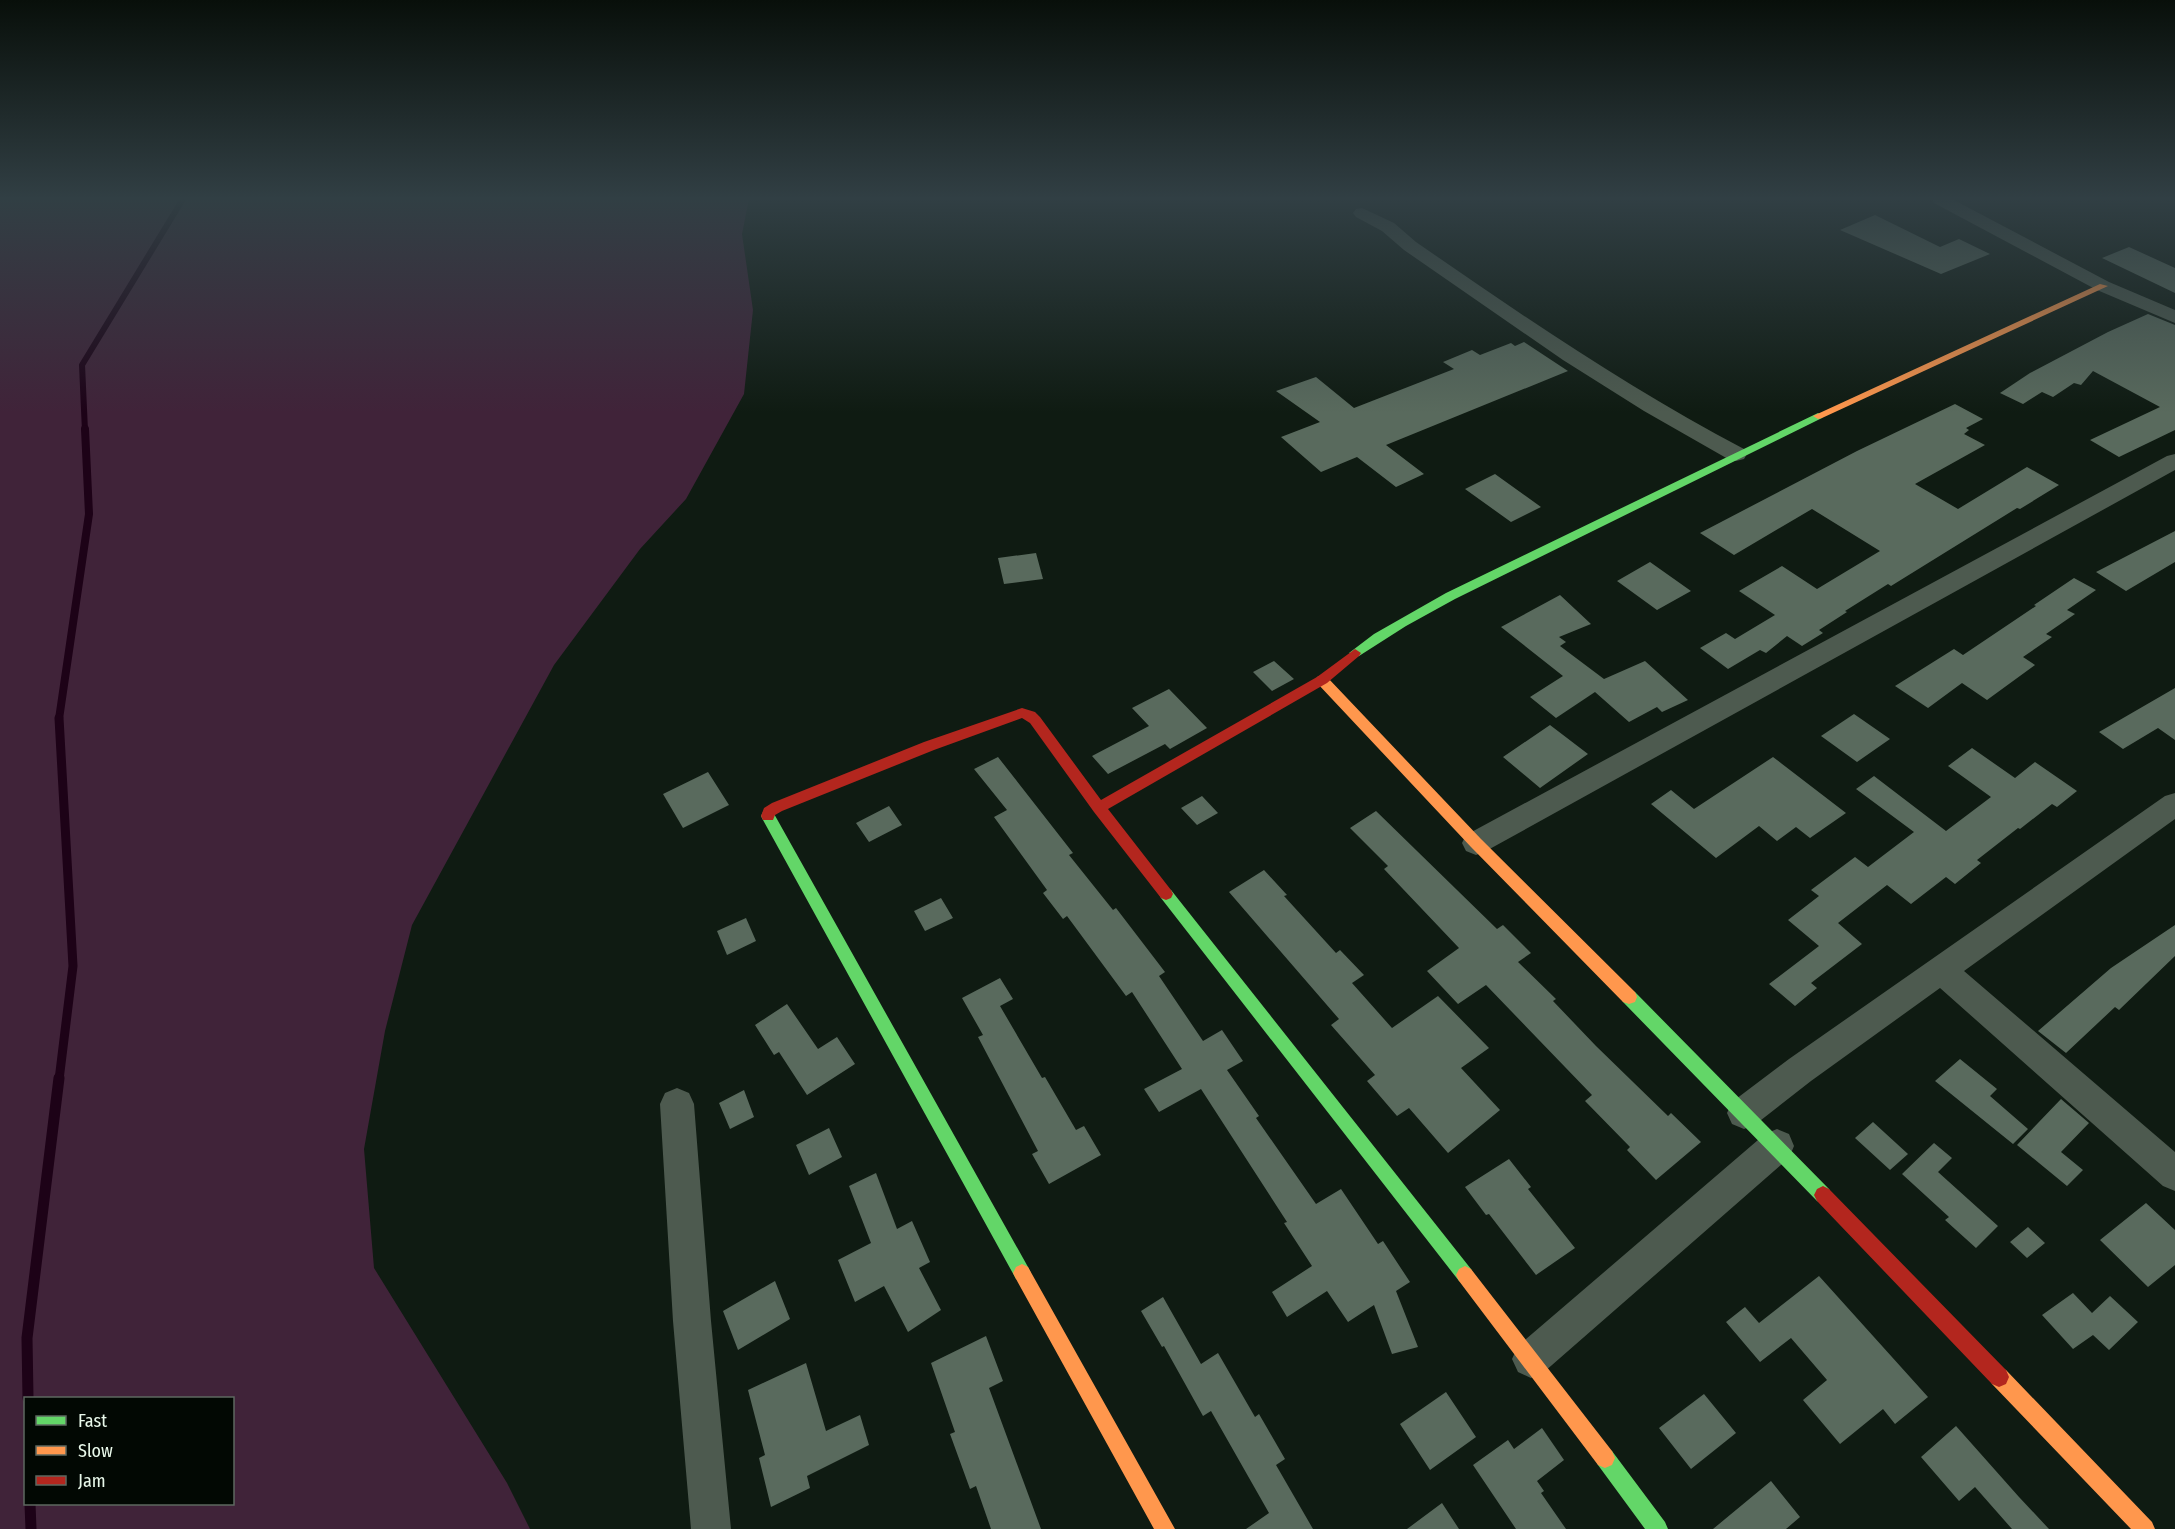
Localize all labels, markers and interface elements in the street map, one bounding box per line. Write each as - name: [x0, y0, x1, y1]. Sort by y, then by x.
- legend: [24, 1397, 234, 1505]
- text: Fast: [78, 1410, 107, 1432]
- text: Slow: [78, 1440, 113, 1462]
- text: Jam: [78, 1470, 106, 1492]

